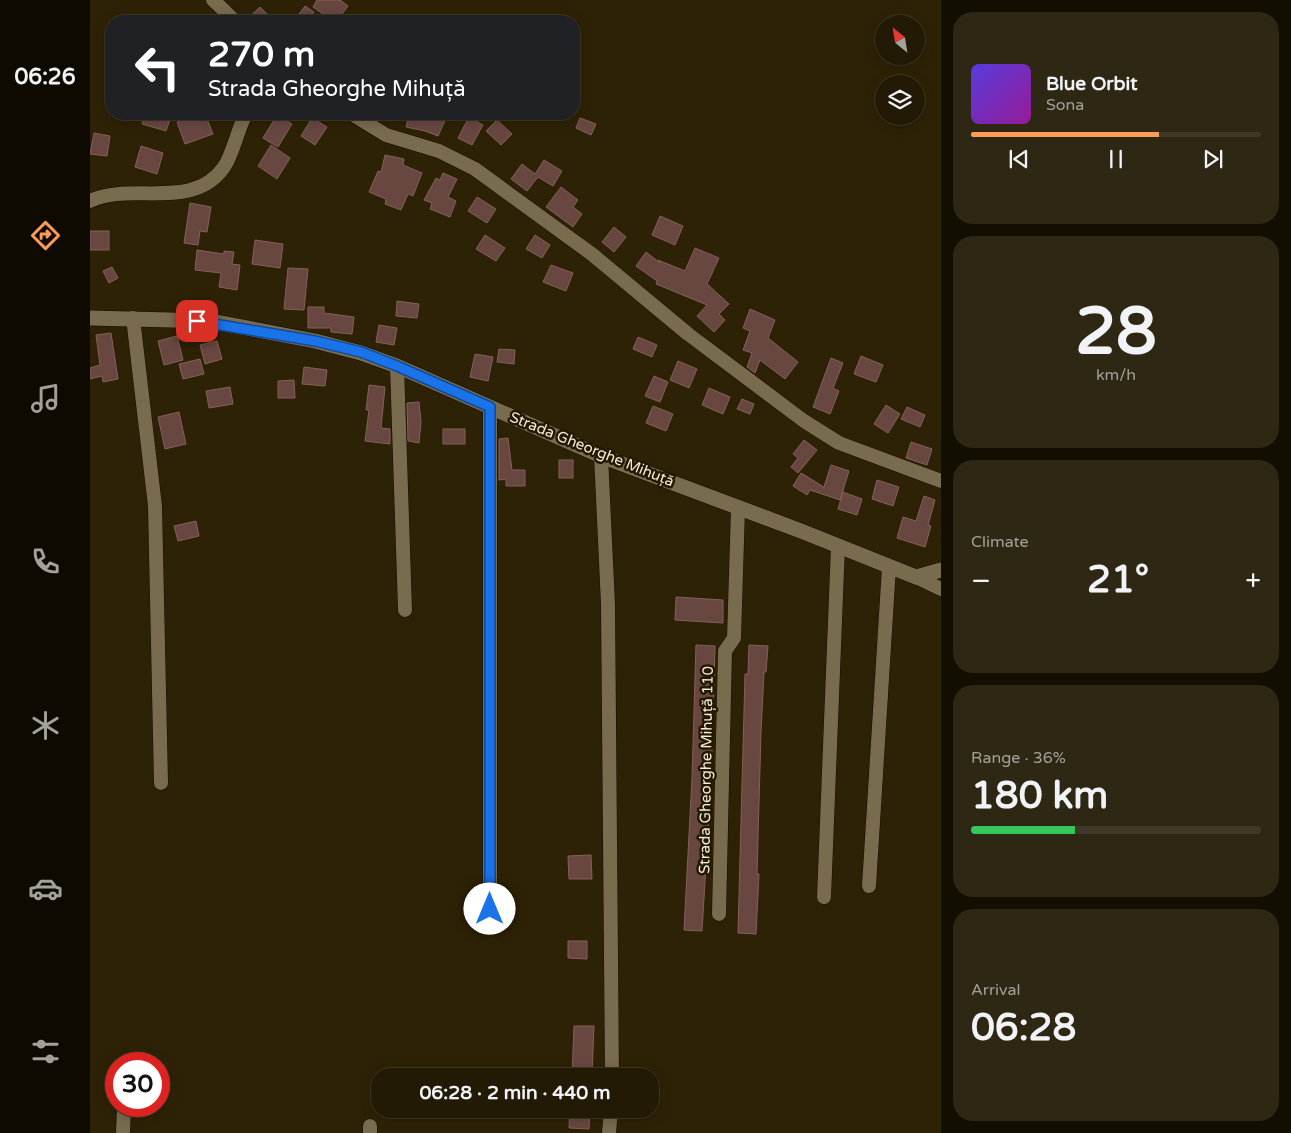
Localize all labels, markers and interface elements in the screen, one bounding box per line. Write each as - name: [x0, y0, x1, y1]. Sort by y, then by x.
- north arrow: [875, 15, 925, 65]
- map controls: [875, 15, 925, 125]
- text: 270 m: [208, 34, 315, 76]
- icon: left: [125, 35, 190, 100]
- text: 06:26: [15, 64, 75, 90]
- text: Blue Orbit: [1046, 73, 1138, 95]
- button: layers: [875, 75, 925, 125]
- text: Strada Gheorghe Mihuță: [208, 76, 466, 102]
- text: Sona: [1046, 95, 1084, 115]
- icon: previous: [1005, 145, 1033, 173]
- icon: pause: [1102, 145, 1130, 173]
- icon: next: [1199, 145, 1227, 173]
- icon: directions: [28, 218, 63, 253]
- text: 28: [1075, 293, 1157, 372]
- pin: [176, 300, 218, 342]
- icon: arrive: [183, 307, 211, 335]
- text: km/h: [1096, 365, 1136, 385]
- icon: music: [28, 381, 63, 416]
- street label: Strada Gheorghe Mihuță: [507, 408, 677, 490]
- text: Climate: [971, 532, 1029, 552]
- icon: phone: [28, 544, 63, 579]
- text: 21°: [1087, 557, 1149, 603]
- text: −: [971, 564, 991, 598]
- text: +: [1245, 564, 1261, 598]
- street label: Strada Gheorghe Mihuță 110: [695, 666, 717, 874]
- icon: climate: [28, 708, 63, 743]
- text: Range · 36%: [971, 748, 1066, 768]
- text: 180 km: [971, 773, 1108, 819]
- icon: car: [28, 871, 63, 906]
- position arrow: [463, 882, 515, 934]
- text: Arrival: [971, 980, 1020, 1000]
- text: 06:28: [971, 1005, 1076, 1051]
- icon: filters: [28, 1034, 63, 1069]
- speed limit sign: 30: [105, 1052, 170, 1117]
- text: 06:28 · 2 min · 440 m: [419, 1082, 611, 1104]

